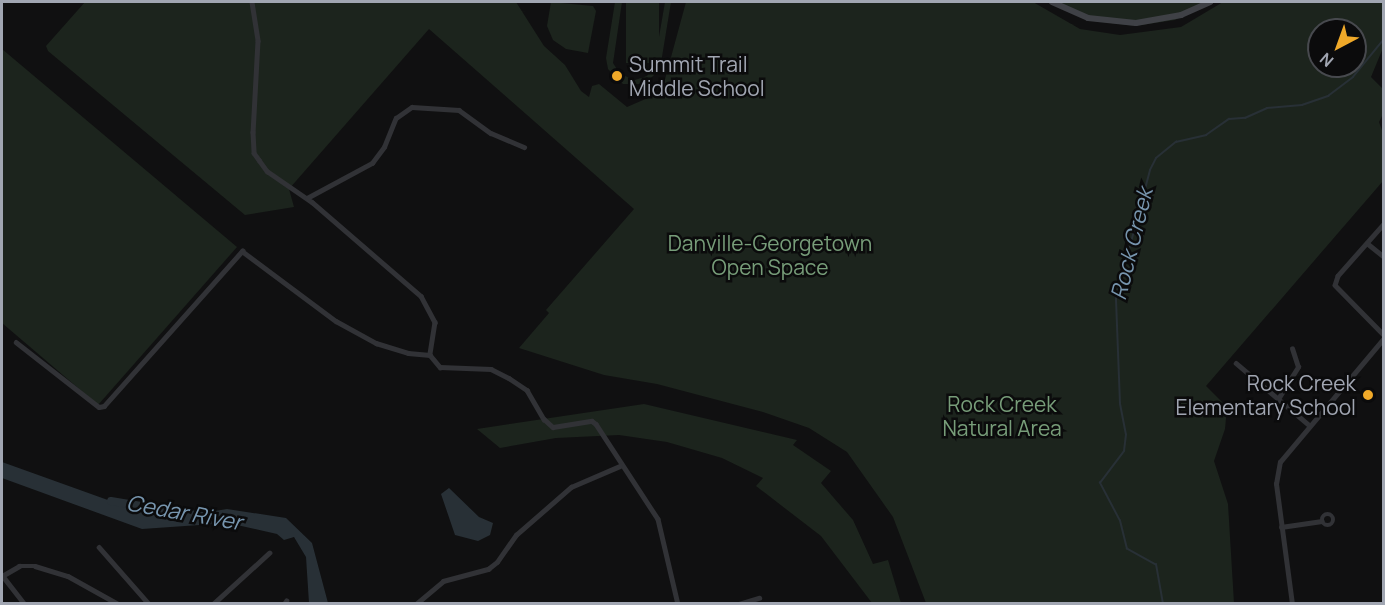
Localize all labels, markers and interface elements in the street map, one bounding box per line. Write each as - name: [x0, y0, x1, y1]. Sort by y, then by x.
- north arrow: [1307, 18, 1367, 78]
- text: N: [1315, 48, 1338, 72]
- place label: Summit Trail Middle School: [629, 51, 765, 101]
- marker: Summit Trail Middle School: [610, 69, 624, 83]
- water label: Rock Creek: [1105, 185, 1159, 303]
- park label: Danville-Georgetown Open Space: [668, 230, 872, 280]
- place label: Rock Creek Elementary School: [1175, 370, 1356, 420]
- marker: Rock Creek Elementary School: [1361, 388, 1375, 402]
- park label: Rock Creek Natural Area: [942, 391, 1062, 441]
- water label: Cedar River: [124, 490, 244, 536]

